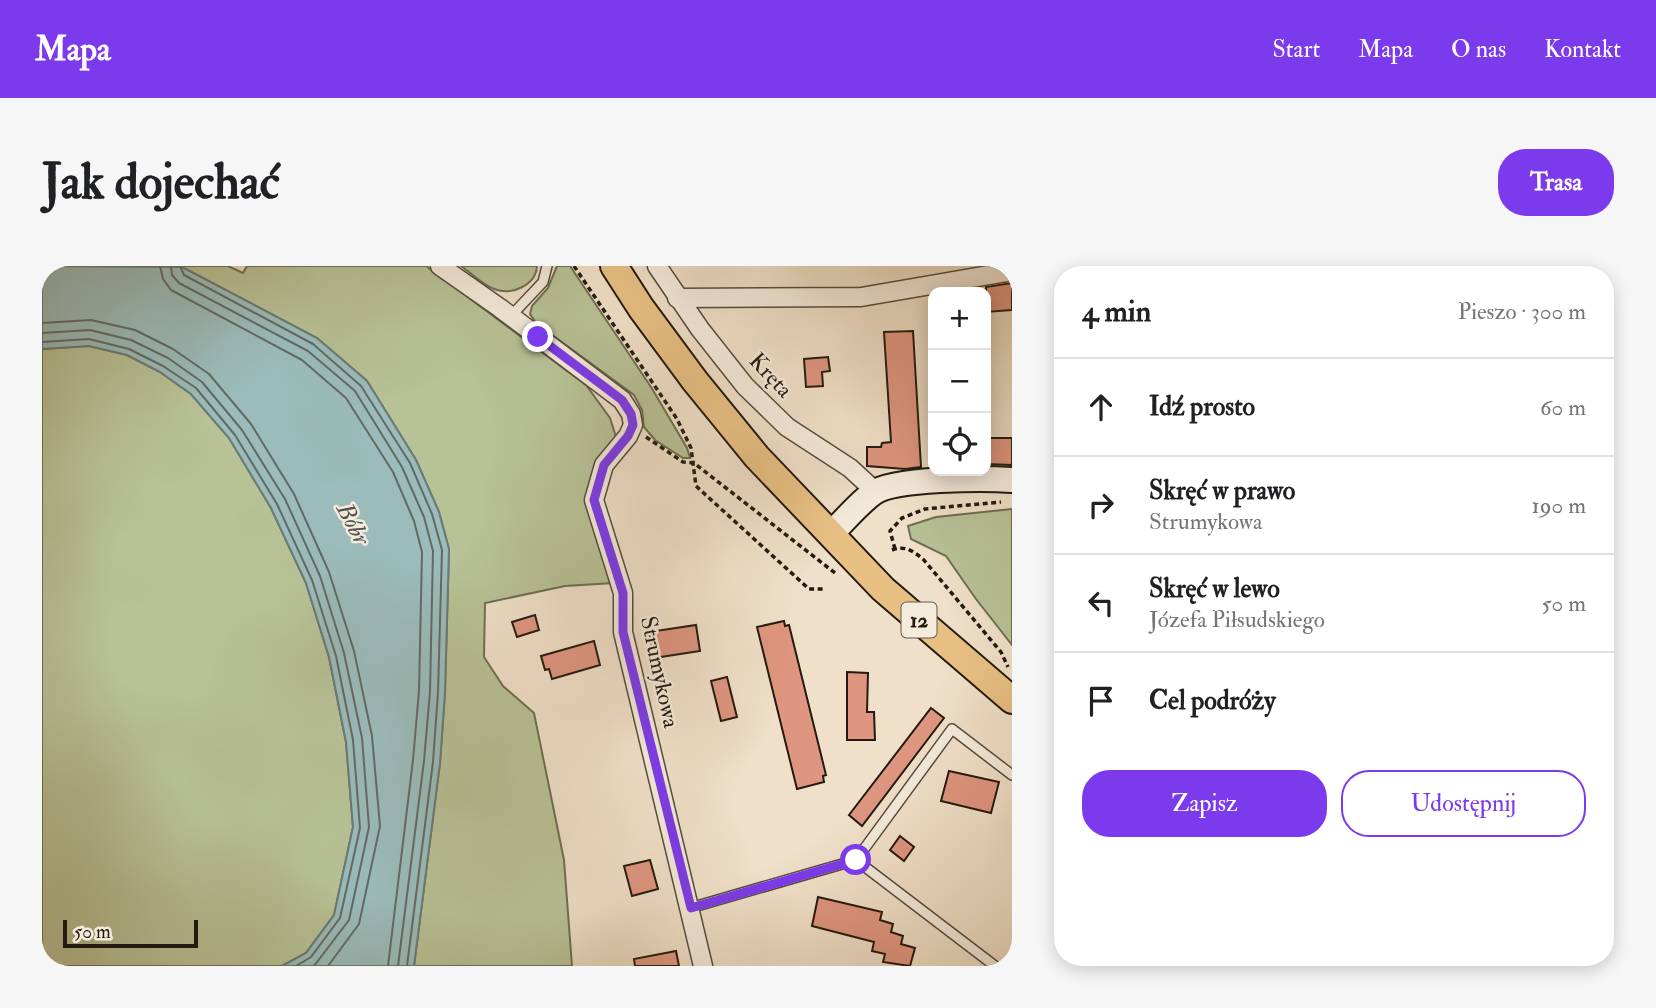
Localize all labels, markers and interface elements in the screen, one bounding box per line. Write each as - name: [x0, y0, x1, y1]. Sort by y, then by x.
- text: Mapa: [35, 29, 111, 70]
- text: Start: [1272, 34, 1320, 65]
- text: Mapa: [1358, 34, 1413, 65]
- text: O nas: [1451, 34, 1506, 65]
- text: Kontakt: [1544, 34, 1621, 65]
- button: Trasa: [1498, 149, 1614, 216]
- text: Jak dojechać: [42, 152, 280, 213]
- map controls: [928, 287, 991, 476]
- button: +: [928, 287, 991, 350]
- text: 4 min: [1082, 293, 1151, 330]
- text: Pieszo · 300 m: [1458, 297, 1586, 326]
- route end: [522, 321, 553, 352]
- street label: Kręta: [743, 346, 799, 404]
- button: −: [928, 350, 991, 413]
- icon: ahead: [1082, 388, 1120, 426]
- text: Idź prosto: [1149, 391, 1255, 423]
- text: 60 m: [1540, 393, 1586, 422]
- button: locate: [928, 413, 991, 476]
- text: Skręć w prawo: [1149, 475, 1295, 507]
- icon: right: [1082, 486, 1120, 524]
- text: 190 m: [1532, 491, 1586, 520]
- water label: Bóbr: [329, 497, 377, 551]
- text: Strumykowa: [1149, 507, 1262, 536]
- text: Skręć w lewo: [1149, 573, 1280, 605]
- icon: left: [1082, 584, 1120, 622]
- text: 50 m: [1542, 589, 1586, 618]
- road number: 12: [902, 602, 936, 638]
- text: Józefa Piłsudskiego: [1149, 605, 1325, 634]
- street label: Strumykowa: [634, 614, 686, 731]
- icon: arrive: [1082, 682, 1120, 720]
- text: Cel podróży: [1149, 685, 1276, 717]
- button: Zapisz: [1082, 770, 1327, 837]
- button: Udostępnij: [1341, 770, 1586, 837]
- route start: [840, 844, 871, 875]
- scale bar: [63, 917, 198, 949]
- text: 50 m: [74, 920, 111, 944]

